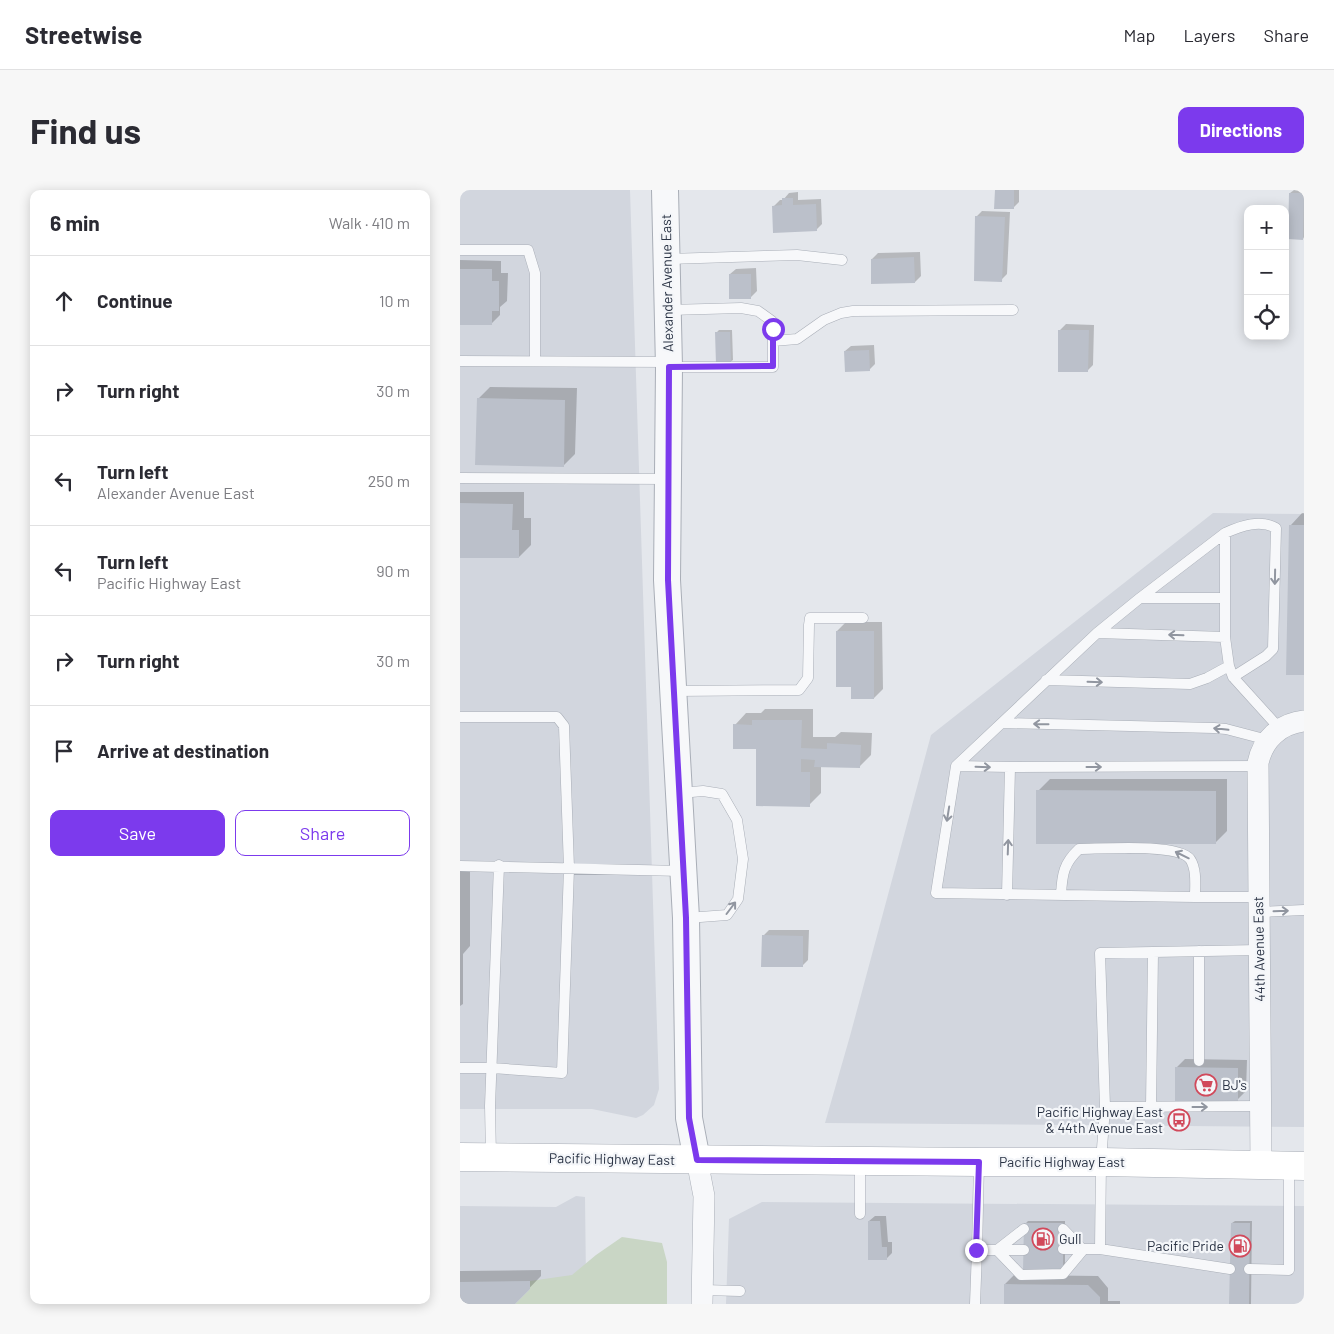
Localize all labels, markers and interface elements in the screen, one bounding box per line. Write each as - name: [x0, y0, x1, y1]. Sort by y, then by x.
- text: Streetwise: [25, 20, 142, 49]
- text: Map: [1123, 24, 1155, 46]
- text: Layers: [1183, 24, 1236, 46]
- text: Share: [1264, 24, 1309, 46]
- button: Directions: [1178, 107, 1304, 153]
- text: Find us: [30, 109, 141, 151]
- map controls: [1244, 205, 1289, 340]
- button: +: [1244, 205, 1289, 250]
- text: 6 min: [50, 210, 100, 235]
- text: Walk · 410 m: [329, 213, 410, 232]
- street label: Alexander Avenue East: [657, 214, 676, 352]
- button: −: [1244, 250, 1289, 295]
- icon: ahead: [50, 287, 78, 315]
- text: Continue: [97, 289, 173, 312]
- text: 10 m: [379, 291, 410, 310]
- button: locate: [1244, 295, 1289, 340]
- route start: [762, 318, 785, 341]
- icon: right: [50, 377, 78, 405]
- text: Turn right: [97, 379, 179, 402]
- text: 30 m: [376, 381, 410, 400]
- text: Turn left: [97, 460, 168, 483]
- icon: left: [50, 467, 78, 495]
- text: 250 m: [368, 471, 410, 490]
- text: Alexander Avenue East: [97, 483, 255, 502]
- text: Turn left: [97, 550, 168, 573]
- icon: left: [50, 557, 78, 585]
- text: 90 m: [376, 561, 410, 580]
- one-way arrow: [1270, 568, 1280, 584]
- text: Pacific Highway East: [97, 573, 241, 592]
- one-way arrow: [1168, 631, 1184, 640]
- icon: right: [50, 647, 78, 675]
- text: Turn right: [97, 649, 179, 672]
- text: 30 m: [376, 651, 410, 670]
- one-way arrow: [1086, 678, 1102, 687]
- one-way arrow: [1033, 719, 1049, 728]
- one-way arrow: [1213, 724, 1229, 734]
- icon: arrive: [50, 737, 78, 765]
- text: Arrive at destination: [97, 739, 269, 762]
- one-way arrow: [975, 762, 991, 771]
- one-way arrow: [1085, 762, 1101, 772]
- one-way arrow: [943, 805, 953, 821]
- button: Save: [50, 810, 225, 856]
- button: Share: [235, 810, 410, 856]
- one-way arrow: [1003, 839, 1013, 855]
- one-way arrow: [1174, 850, 1189, 860]
- street label: 44th Avenue East: [1249, 896, 1268, 1002]
- one-way arrow: [726, 901, 736, 915]
- one-way arrow: [1273, 906, 1289, 916]
- supermarket icon: BJ's: [1194, 1073, 1218, 1097]
- place label: BJ's: [1222, 1076, 1247, 1093]
- one-way arrow: [1191, 1102, 1207, 1112]
- place label: Pacific Highway East & 44th Avenue East: [1037, 1103, 1163, 1136]
- bus stop icon: Pacific Highway East & 44th Avenue East: [1167, 1108, 1191, 1132]
- street label: Pacific Highway East: [549, 1149, 675, 1168]
- street label: Pacific Highway East: [999, 1153, 1125, 1170]
- fuel station icon: Gull: [1031, 1227, 1055, 1251]
- place label: Gull: [1059, 1230, 1082, 1247]
- fuel station icon: Pacific Pride: [1228, 1234, 1252, 1258]
- place label: Pacific Pride: [1147, 1237, 1224, 1254]
- route end: [965, 1239, 988, 1262]

